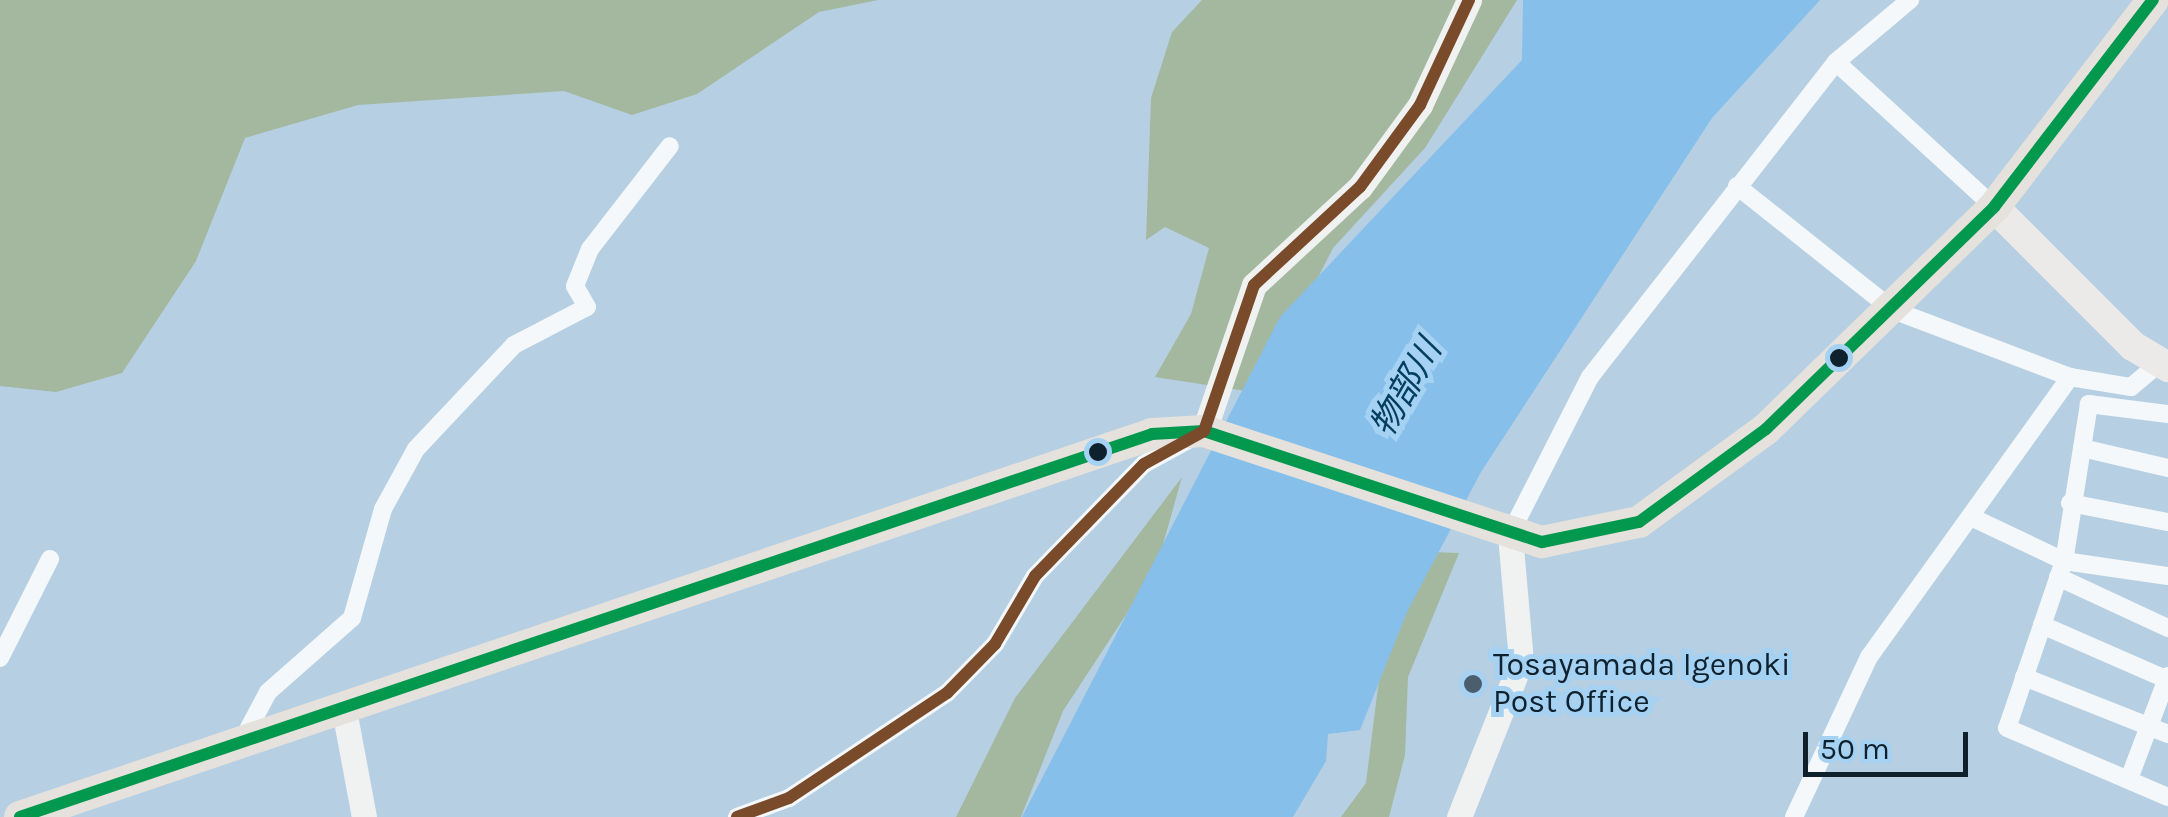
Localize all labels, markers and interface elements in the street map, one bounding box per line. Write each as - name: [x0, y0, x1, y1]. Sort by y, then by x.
- water label: 物部川: [1362, 332, 1450, 444]
- unlabelled marker: [1829, 348, 1849, 368]
- unlabelled marker: [1088, 442, 1108, 462]
- place label: Tosayamada Igenoki Post Office: [1493, 647, 1790, 722]
- marker: Tosayamada Igenoki Post Office: [1462, 673, 1484, 695]
- scale bar: [1808, 712, 1973, 774]
- text: 50 m: [1820, 731, 1890, 767]

